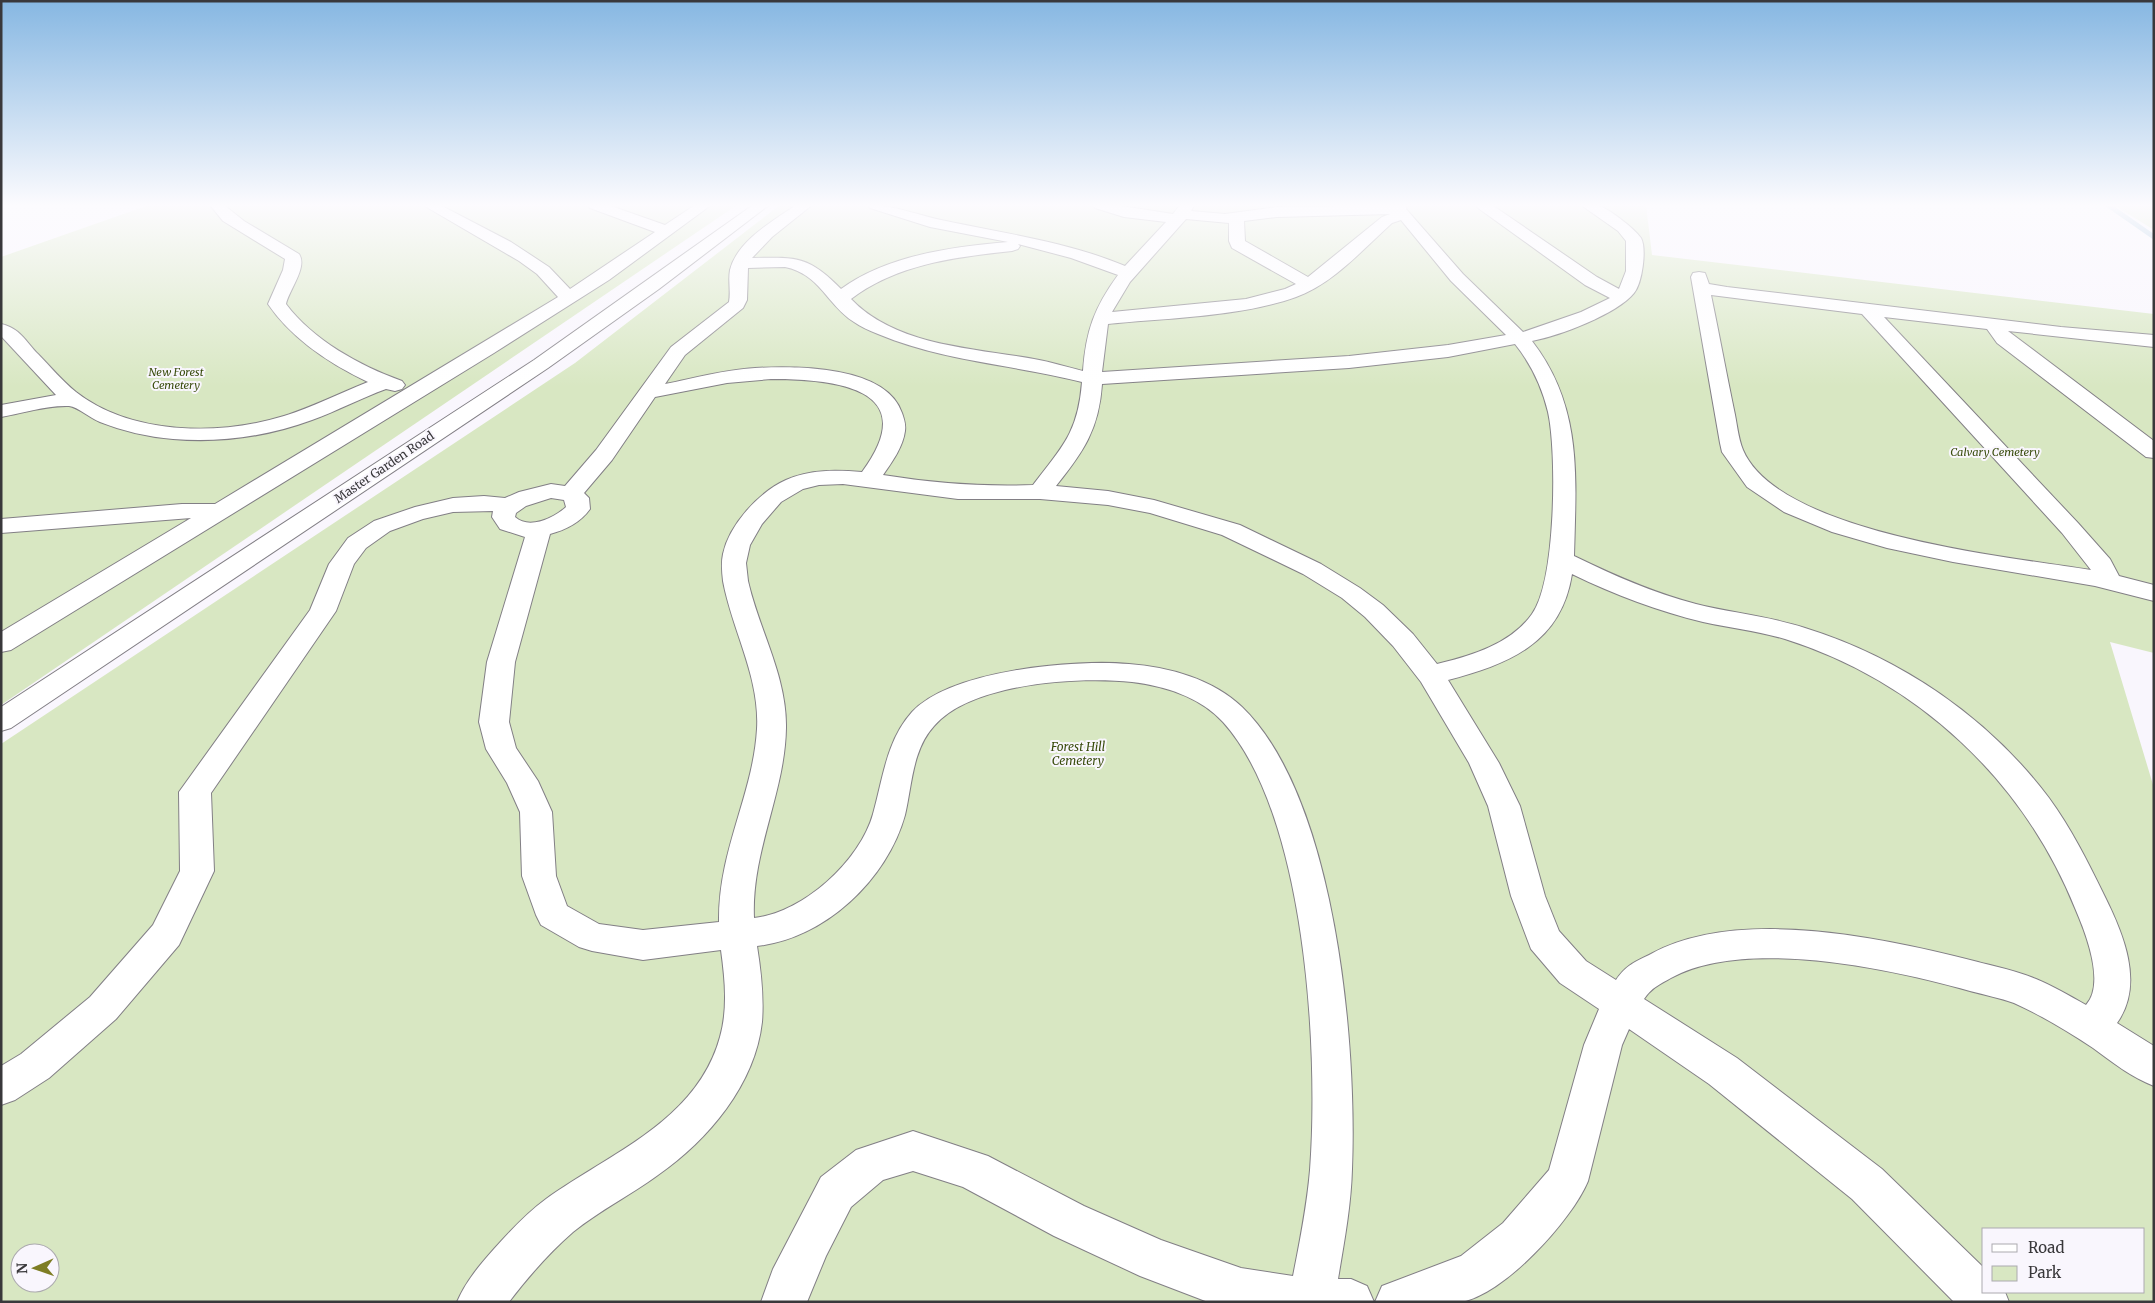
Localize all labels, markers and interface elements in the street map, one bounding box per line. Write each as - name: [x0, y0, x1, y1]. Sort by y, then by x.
- park label: New Forest Cemetery: [149, 365, 204, 392]
- street label: Master Garden Road: [331, 428, 437, 506]
- park label: Calvary Cemetery: [1950, 445, 2040, 459]
- park label: Forest Hill Cemetery: [1050, 739, 1106, 768]
- legend: [1982, 1228, 2145, 1293]
- text: Road: [2028, 1238, 2064, 1257]
- north arrow: [10, 1243, 60, 1293]
- text: N: [13, 1263, 31, 1274]
- text: Park: [2028, 1263, 2062, 1282]

